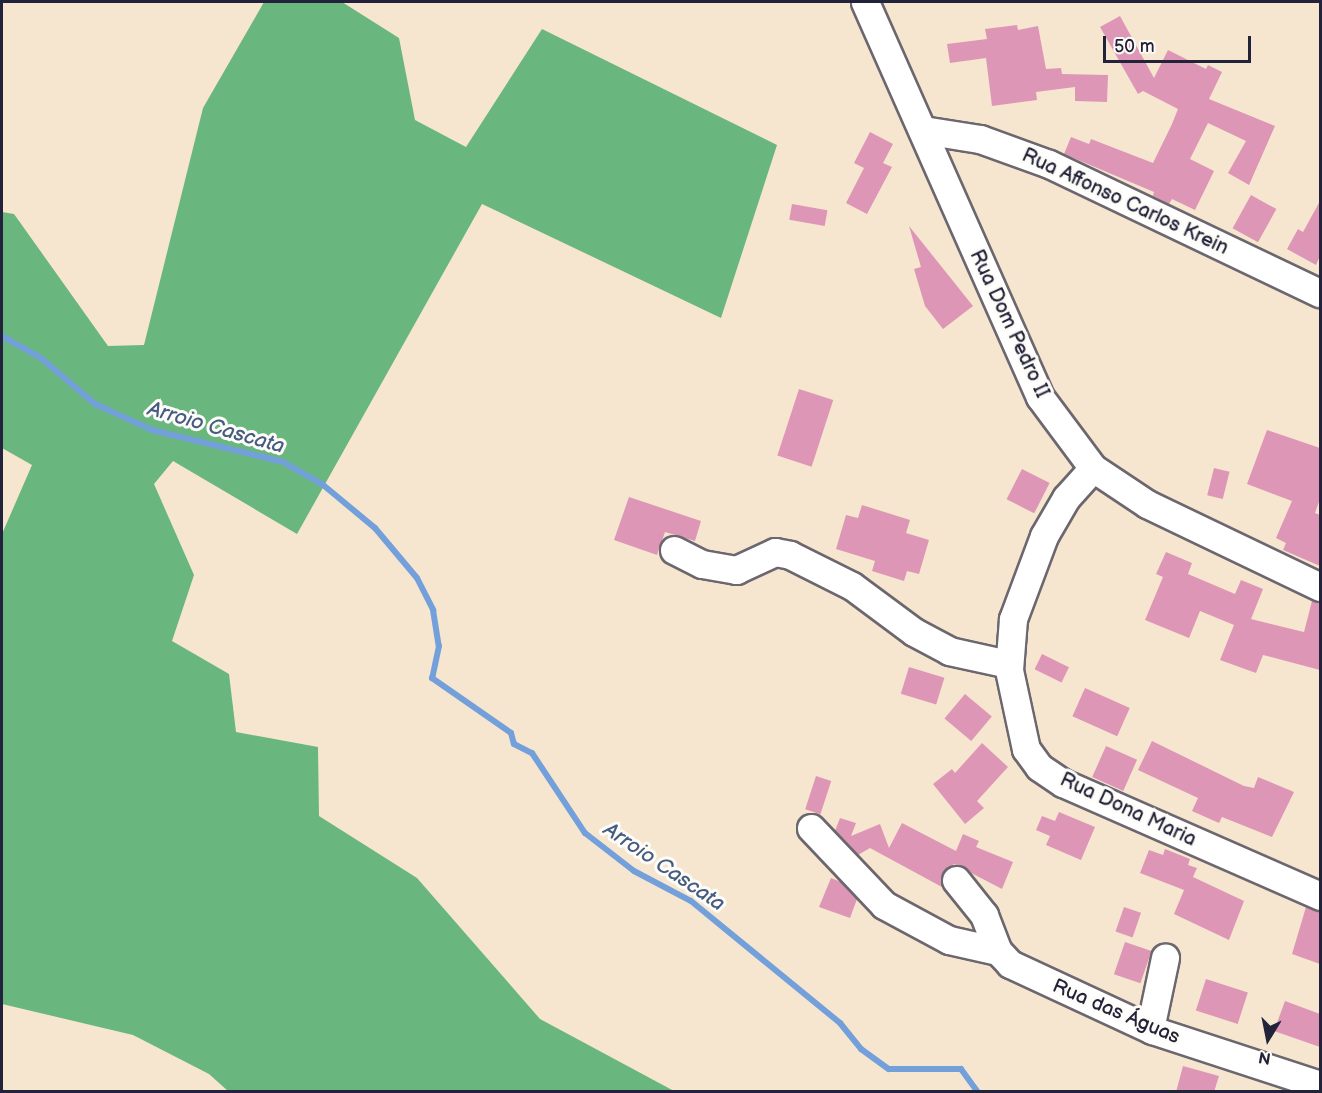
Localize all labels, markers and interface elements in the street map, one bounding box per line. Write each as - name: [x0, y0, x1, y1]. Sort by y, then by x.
- scale bar: [1106, 24, 1254, 62]
- text: 50 m: [1114, 36, 1155, 57]
- street label: Rua Affonso Carlos Krein: [1018, 144, 1232, 260]
- street label: Rua Dom Pedro II: [964, 246, 1054, 402]
- water label: Arroio Cascata: [145, 396, 287, 460]
- street label: Rua Dona Maria: [1056, 768, 1200, 852]
- water label: Arroio Cascata: [599, 817, 729, 917]
- street label: Rua das Águas: [1049, 974, 1183, 1050]
- north arrow: [1238, 1009, 1298, 1069]
- text: N: [1257, 1047, 1272, 1068]

